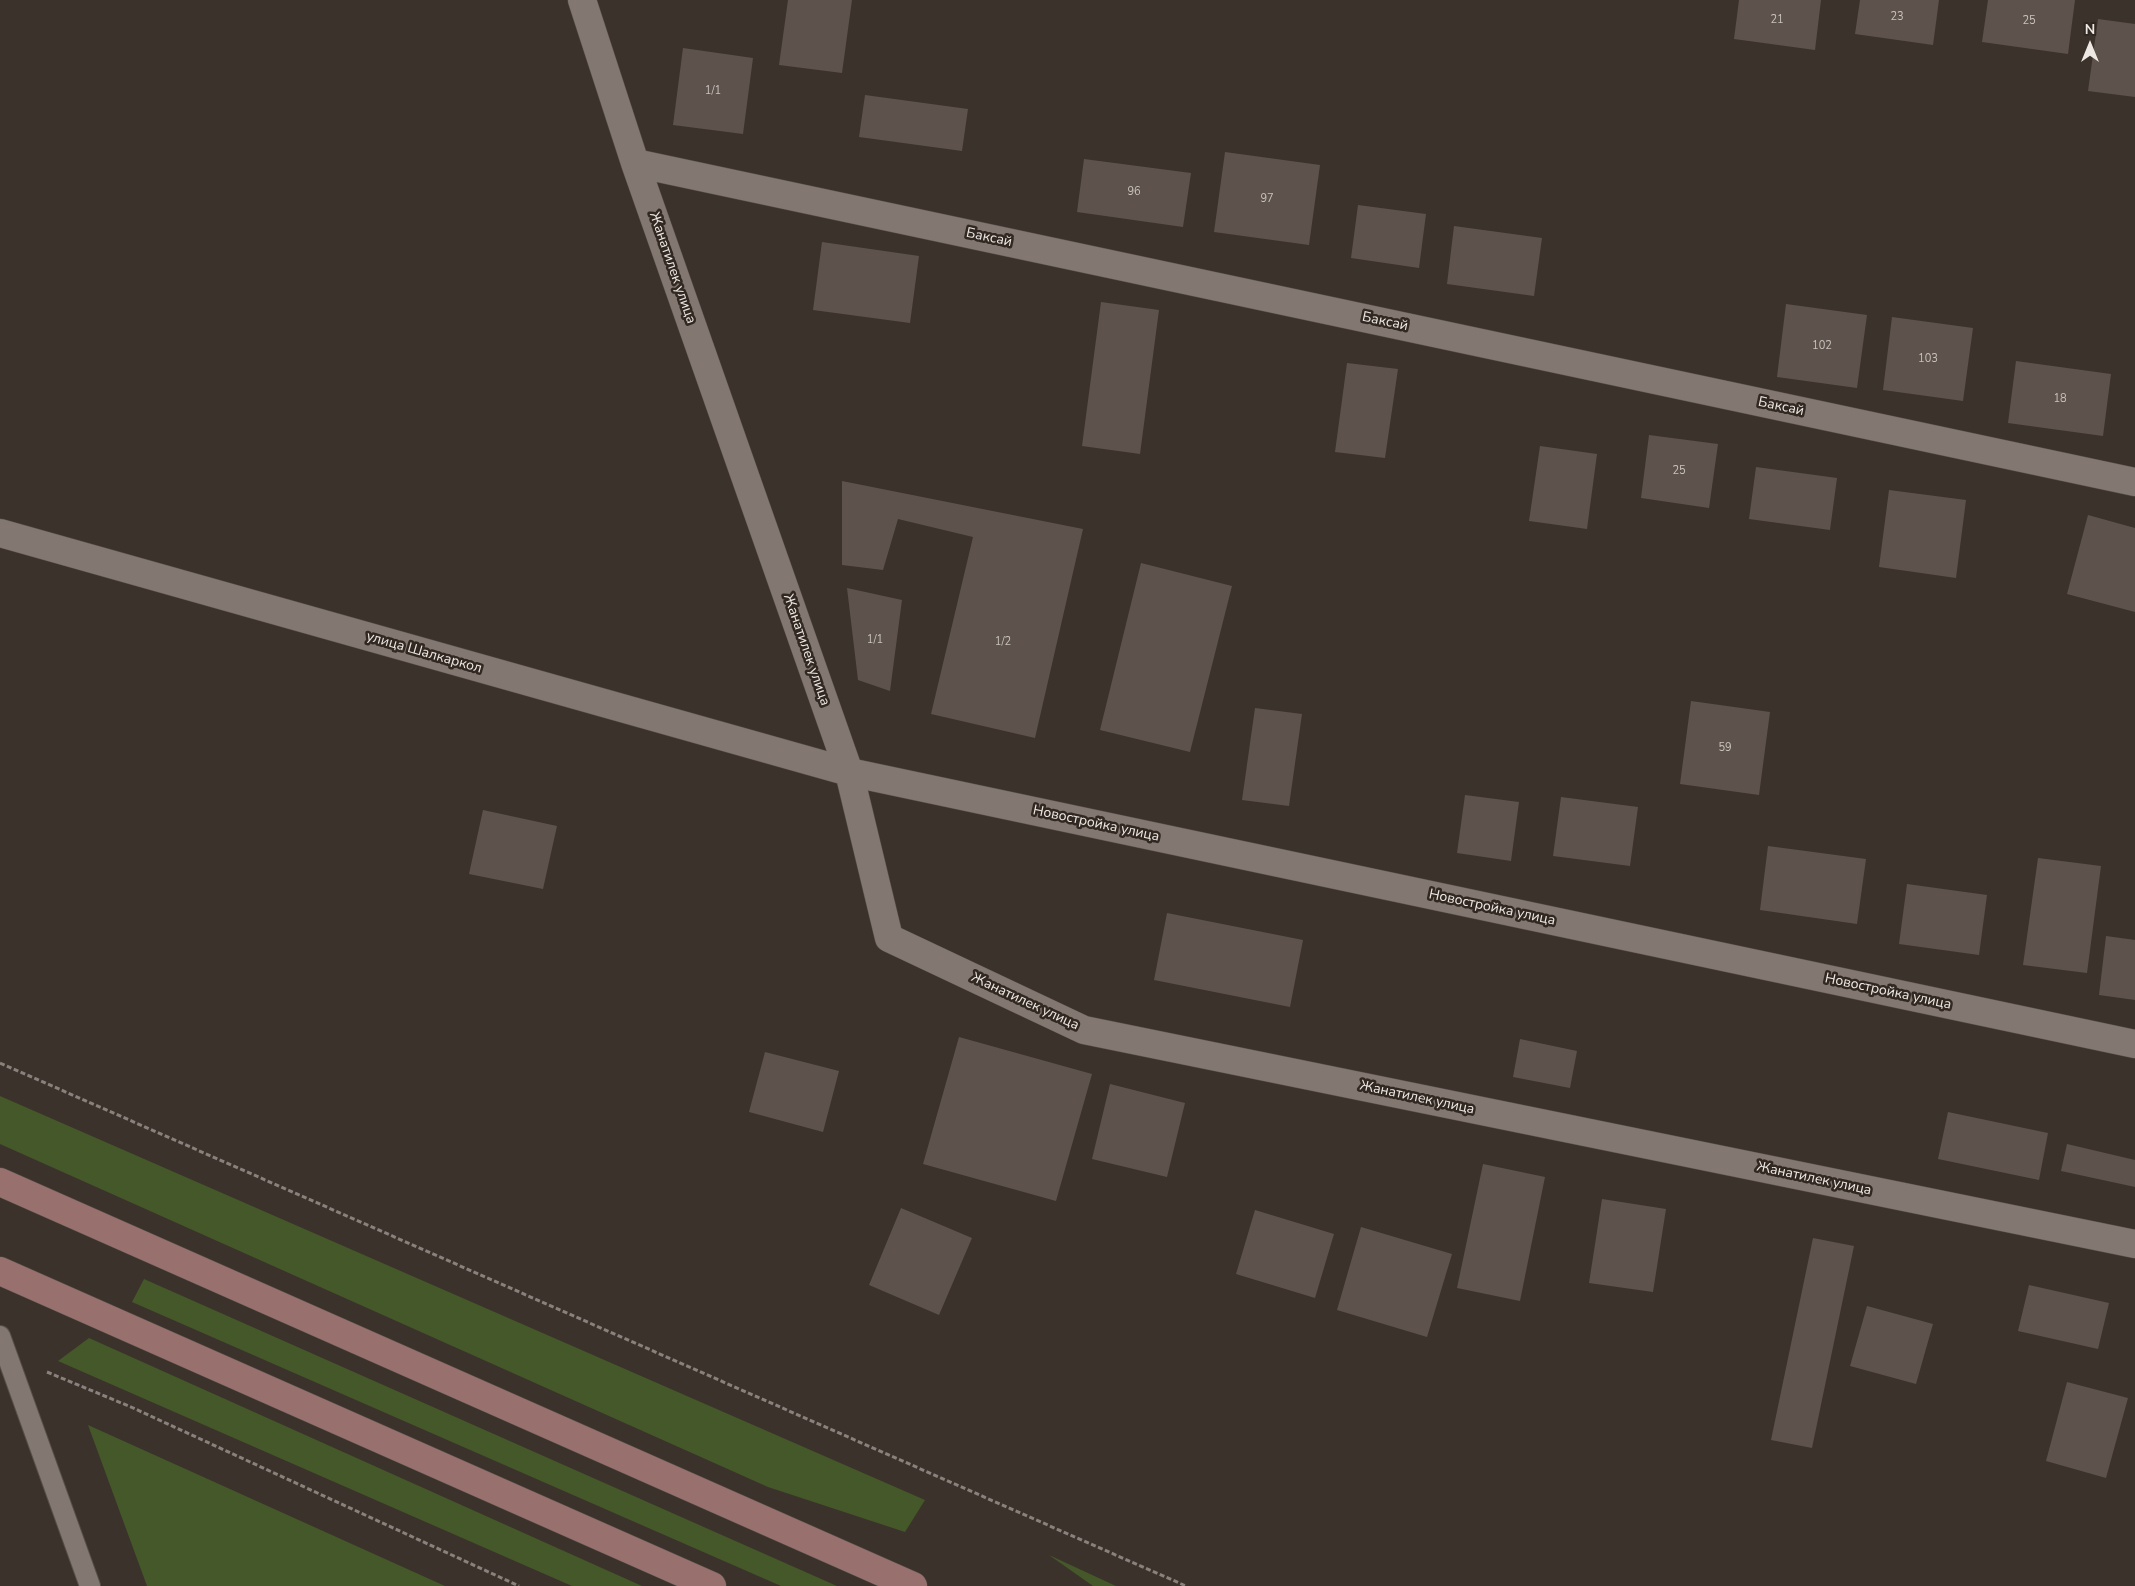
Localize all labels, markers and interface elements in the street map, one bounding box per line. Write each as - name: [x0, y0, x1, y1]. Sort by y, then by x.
- house number: 23: [1890, 10, 1904, 24]
- house number: 21: [1770, 13, 1784, 27]
- house number: 25: [2022, 14, 2036, 28]
- north arrow: [2065, 20, 2115, 70]
- text: N: [2085, 20, 2095, 39]
- house number: 1/1: [705, 84, 721, 98]
- house number: 96: [1127, 185, 1141, 199]
- house number: 97: [1260, 192, 1274, 206]
- street label: Жанатилек улица: [645, 210, 699, 326]
- street label: Баксай: [965, 225, 1013, 251]
- street label: Баксай: [1361, 309, 1409, 335]
- house number: 102: [1812, 339, 1832, 353]
- house number: 103: [1918, 352, 1938, 366]
- house number: 18: [2053, 392, 2067, 406]
- street label: Баксай: [1757, 394, 1805, 420]
- house number: 25: [1672, 464, 1686, 478]
- street label: Жанатилек улица: [779, 592, 833, 708]
- street label: улица Шалкаркол: [364, 628, 484, 678]
- house number: 1/1: [867, 633, 883, 647]
- house number: 1/2: [995, 635, 1011, 649]
- house number: 59: [1718, 741, 1732, 755]
- street label: Новостройка улица: [1031, 802, 1161, 846]
- street label: Новостройка улица: [1427, 886, 1557, 930]
- street label: Жанатилек улица: [968, 970, 1082, 1034]
- street label: Новостройка улица: [1823, 970, 1953, 1014]
- street label: Жанатилек улица: [1358, 1078, 1476, 1118]
- street label: Жанатилек улица: [1755, 1159, 1873, 1199]

